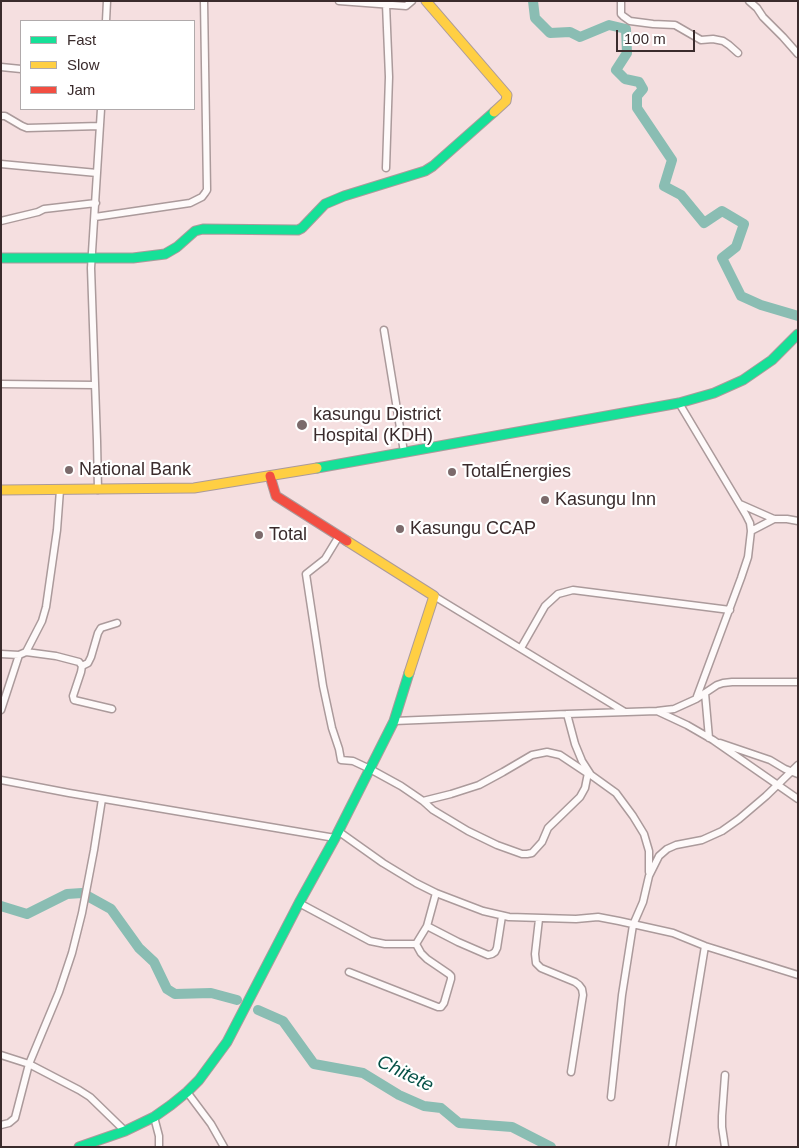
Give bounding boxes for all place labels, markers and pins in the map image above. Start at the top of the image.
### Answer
place label: kasungu District Hospital (KDH) [313,404,441,446]
marker: kasungu District Hospital (KDH) [295,418,309,432]
place label: National Bank [79,459,191,481]
place label: TotalÉnergies [462,461,571,483]
marker: National Bank [63,464,75,476]
marker: TotalÉnergies [446,466,458,478]
place label: Kasungu Inn [555,489,656,511]
marker: Kasungu Inn [539,494,551,506]
place label: Kasungu CCAP [410,518,536,540]
marker: Kasungu CCAP [394,523,406,535]
place label: Total [269,524,307,546]
marker: Total [253,529,265,541]

